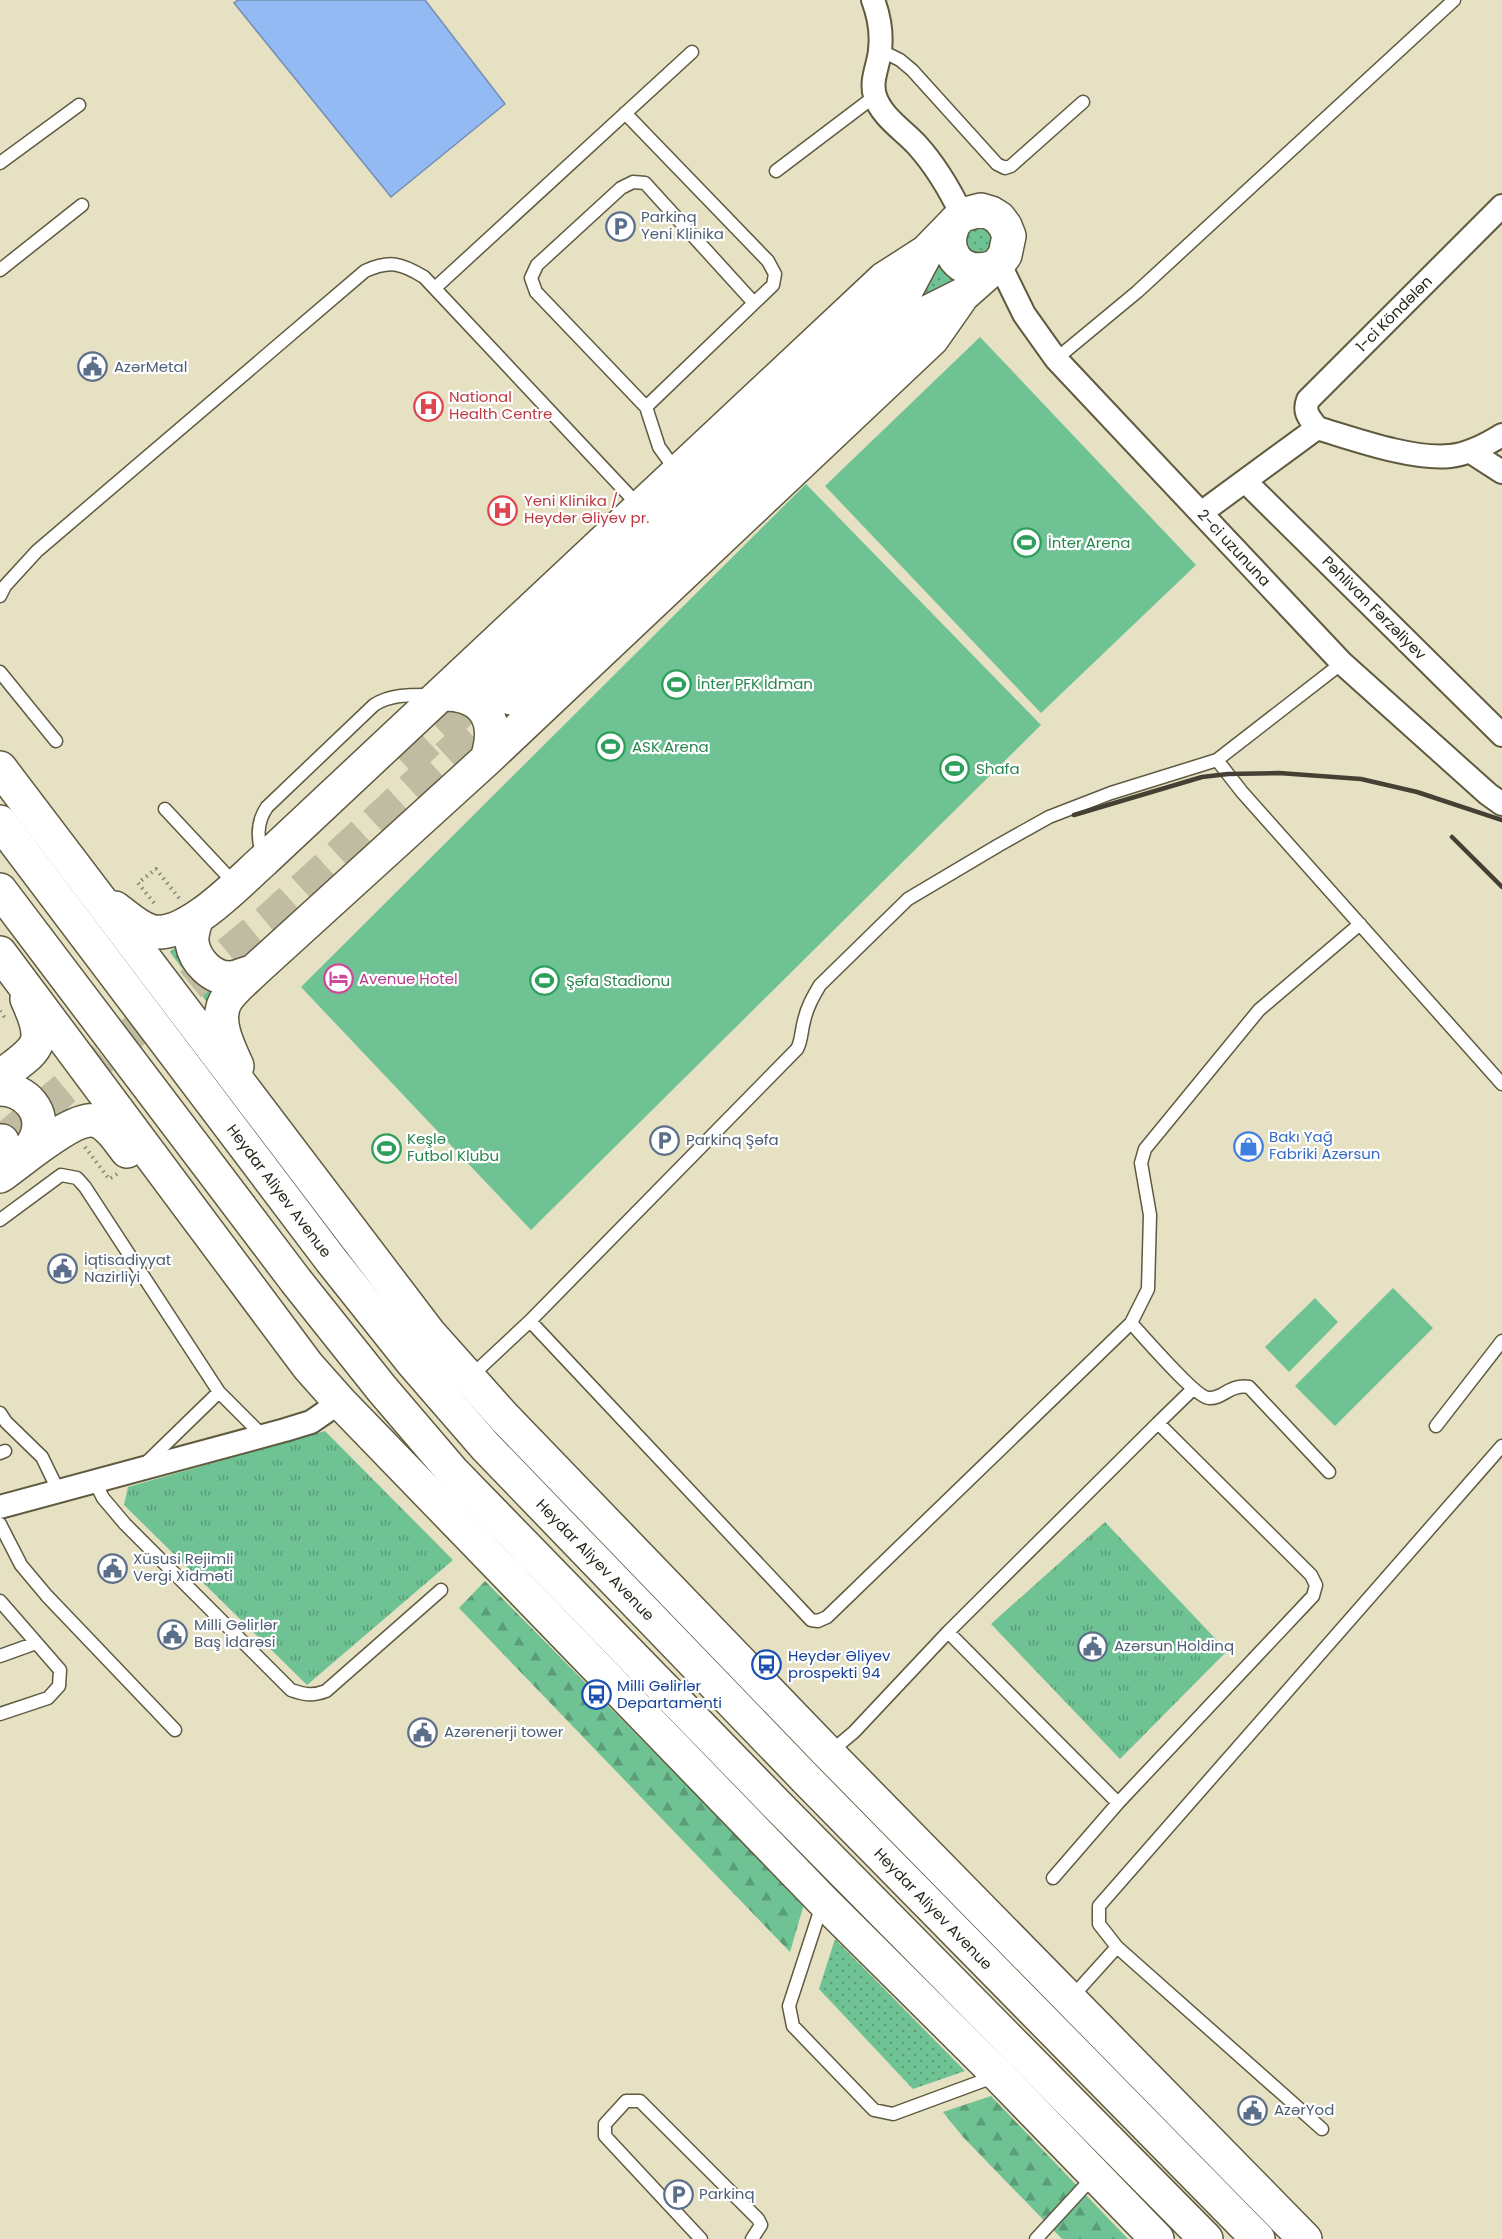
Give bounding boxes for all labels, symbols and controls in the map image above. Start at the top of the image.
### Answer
place label: Parkinq Yeni Klinika [641,206,724,244]
parking icon: Parkinq Yeni Klinika [604,210,636,242]
street label: 1-ci Köndələn [1351,271,1436,356]
public building icon: AzərMetal [77,351,109,383]
place label: AzərMetal [114,356,187,377]
place label: National Health Centre [449,386,552,424]
hospital icon: National Health Centre [412,390,444,422]
place label: Yeni Klinika / Heydər Əliyev pr. [524,490,649,528]
hospital icon: Yeni Klinika / Heydər Əliyev pr. [487,494,519,526]
street label: 2-ci uzununa [1193,504,1276,591]
sports icon: İnter Arena [1011,527,1043,559]
place label: İnter Arena [1048,532,1130,553]
street label: Pəhlivan Fərzəliyev [1318,551,1431,665]
sports icon: İnter PFK İdman [660,668,692,700]
place label: İnter PFK İdman [697,673,813,694]
sports icon: ASK Arena [595,731,627,763]
place label: ASK Arena [632,736,709,757]
sports icon: Shafa [939,753,971,785]
place label: Shafa [976,758,1020,779]
hotel icon: Avenue Hotel [322,963,354,995]
sports icon: Şəfa Stadionu [529,965,561,997]
place label: Avenue Hotel [359,968,458,989]
place label: Şəfa Stadionu [566,970,670,991]
street label: Heydar Aliyev Avenue [222,1120,337,1262]
parking icon: Parkinq Şəfa [649,1124,681,1156]
place label: Bakı Yağ Fabriki Azərsun [1269,1126,1380,1164]
place label: Keşlə Futbol Klubu [407,1128,499,1166]
place label: Parkinq Şəfa [686,1129,779,1150]
shop icon: Bakı Yağ Fabriki Azərsun [1232,1130,1264,1162]
sports icon: Keşlə Futbol Klubu [370,1132,402,1164]
place label: İqtisadiyyat Nazirliyi [84,1249,171,1287]
public building icon: İqtisadiyyat Nazirliyi [47,1253,79,1285]
street label: Heydar Aliyev Avenue [532,1494,659,1625]
place label: Xüsusi Rejimli Vergi Xidməti [133,1548,234,1586]
public building icon: Xüsusi Rejimli Vergi Xidməti [96,1552,128,1584]
place label: Milli Gəlirlər Baş İdarəsi [194,1614,279,1652]
public building icon: Milli Gəlirlər Baş İdarəsi [157,1618,189,1650]
public building icon: Azərsun Holdinq [1077,1630,1109,1662]
place label: Azərsun Holdinq [1114,1635,1234,1656]
place label: Heydər Əliyev prospekti 94 [788,1645,891,1683]
bus stop icon: Heydər Əliyev prospekti 94 [751,1649,783,1681]
place label: Milli Gəlirlər Departamenti [617,1675,722,1713]
bus stop icon: Milli Gəlirlər Departamenti [580,1679,612,1711]
public building icon: Azərenerji tower [407,1716,439,1748]
place label: Azərenerji tower [444,1721,564,1742]
street label: Heydar Aliyev Avenue [870,1843,997,1974]
public building icon: AzərYod [1237,2094,1269,2126]
place label: AzərYod [1274,2099,1334,2120]
parking icon: Parkinq [662,2178,694,2210]
place label: Parkinq [699,2183,755,2204]

